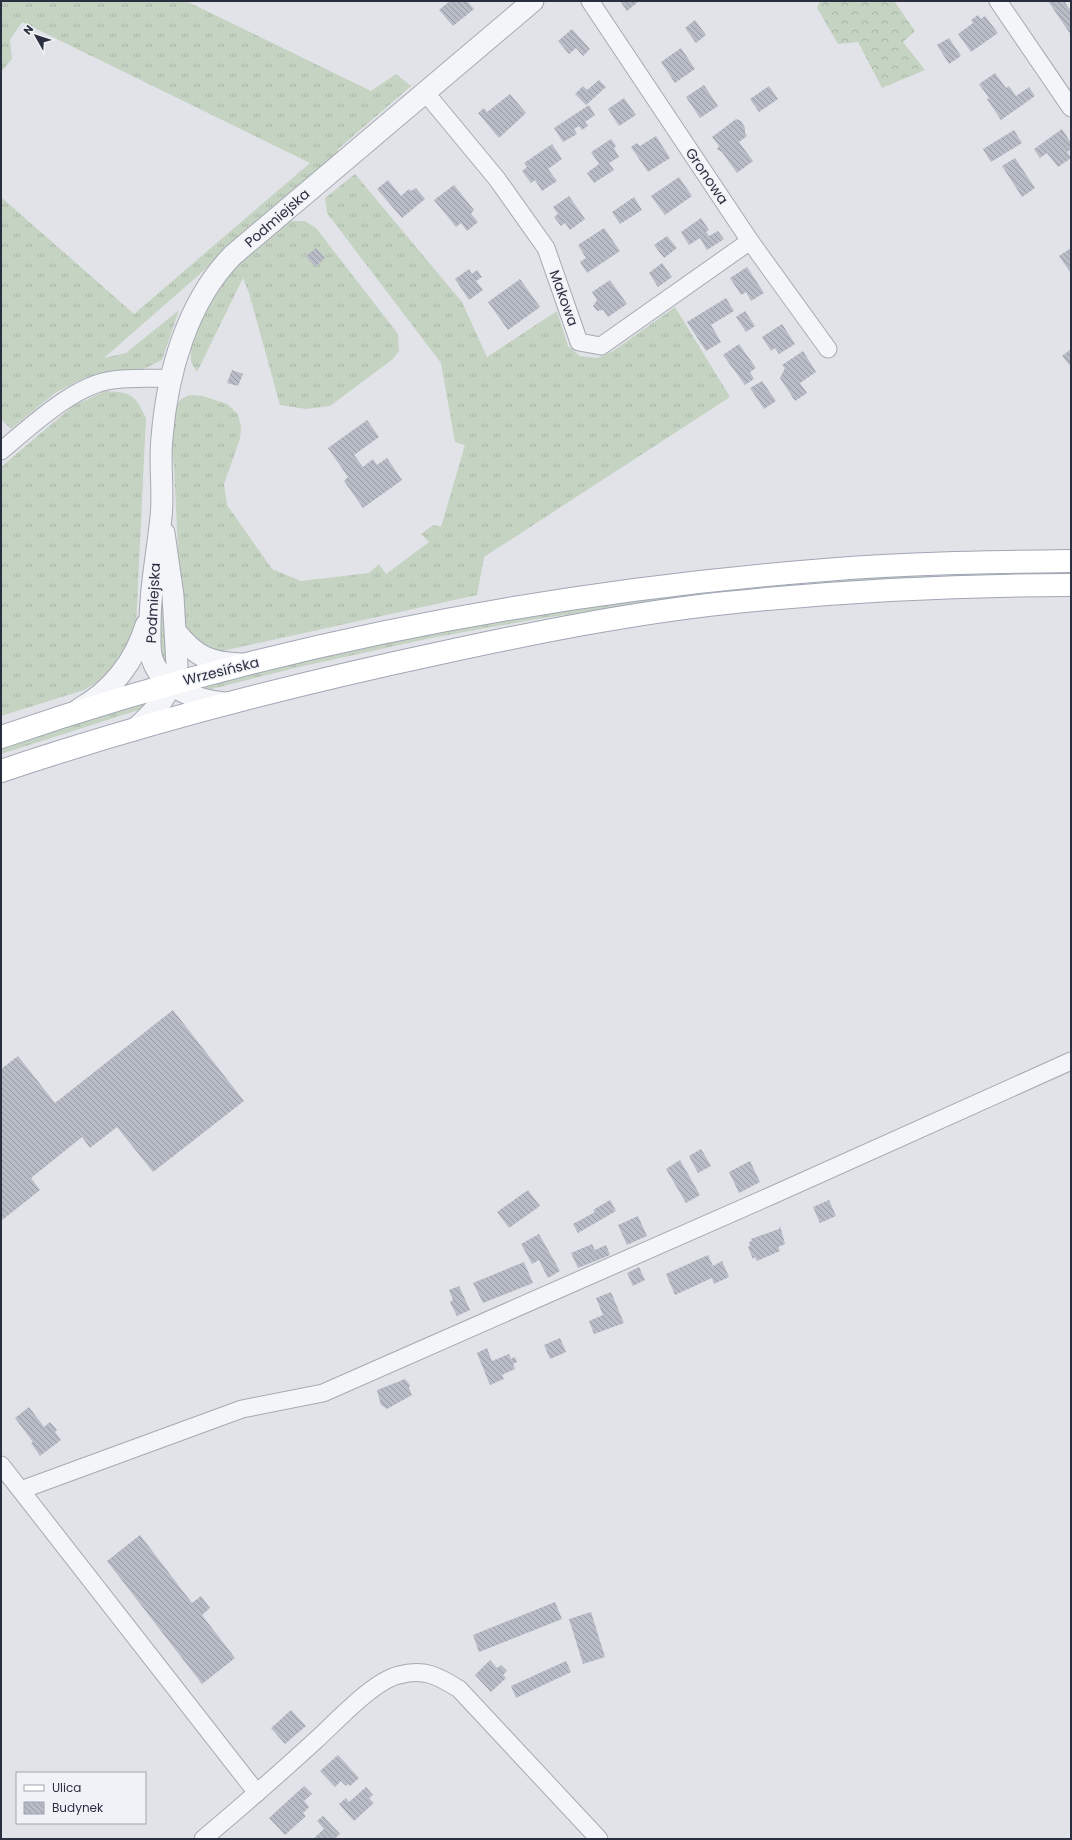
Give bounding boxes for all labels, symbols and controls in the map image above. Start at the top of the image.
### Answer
north arrow [16,16,56,56]
text: N [19,21,37,38]
street label: Gronowa [681,144,733,208]
street label: Podmiejska [240,184,314,252]
street label: Makowa [545,267,583,329]
street label: Podmiejska [141,562,165,644]
street label: Wrzesińska [181,652,261,690]
legend [16,1772,146,1824]
text: Ulica [52,1779,81,1796]
text: Budynek [52,1799,104,1816]

